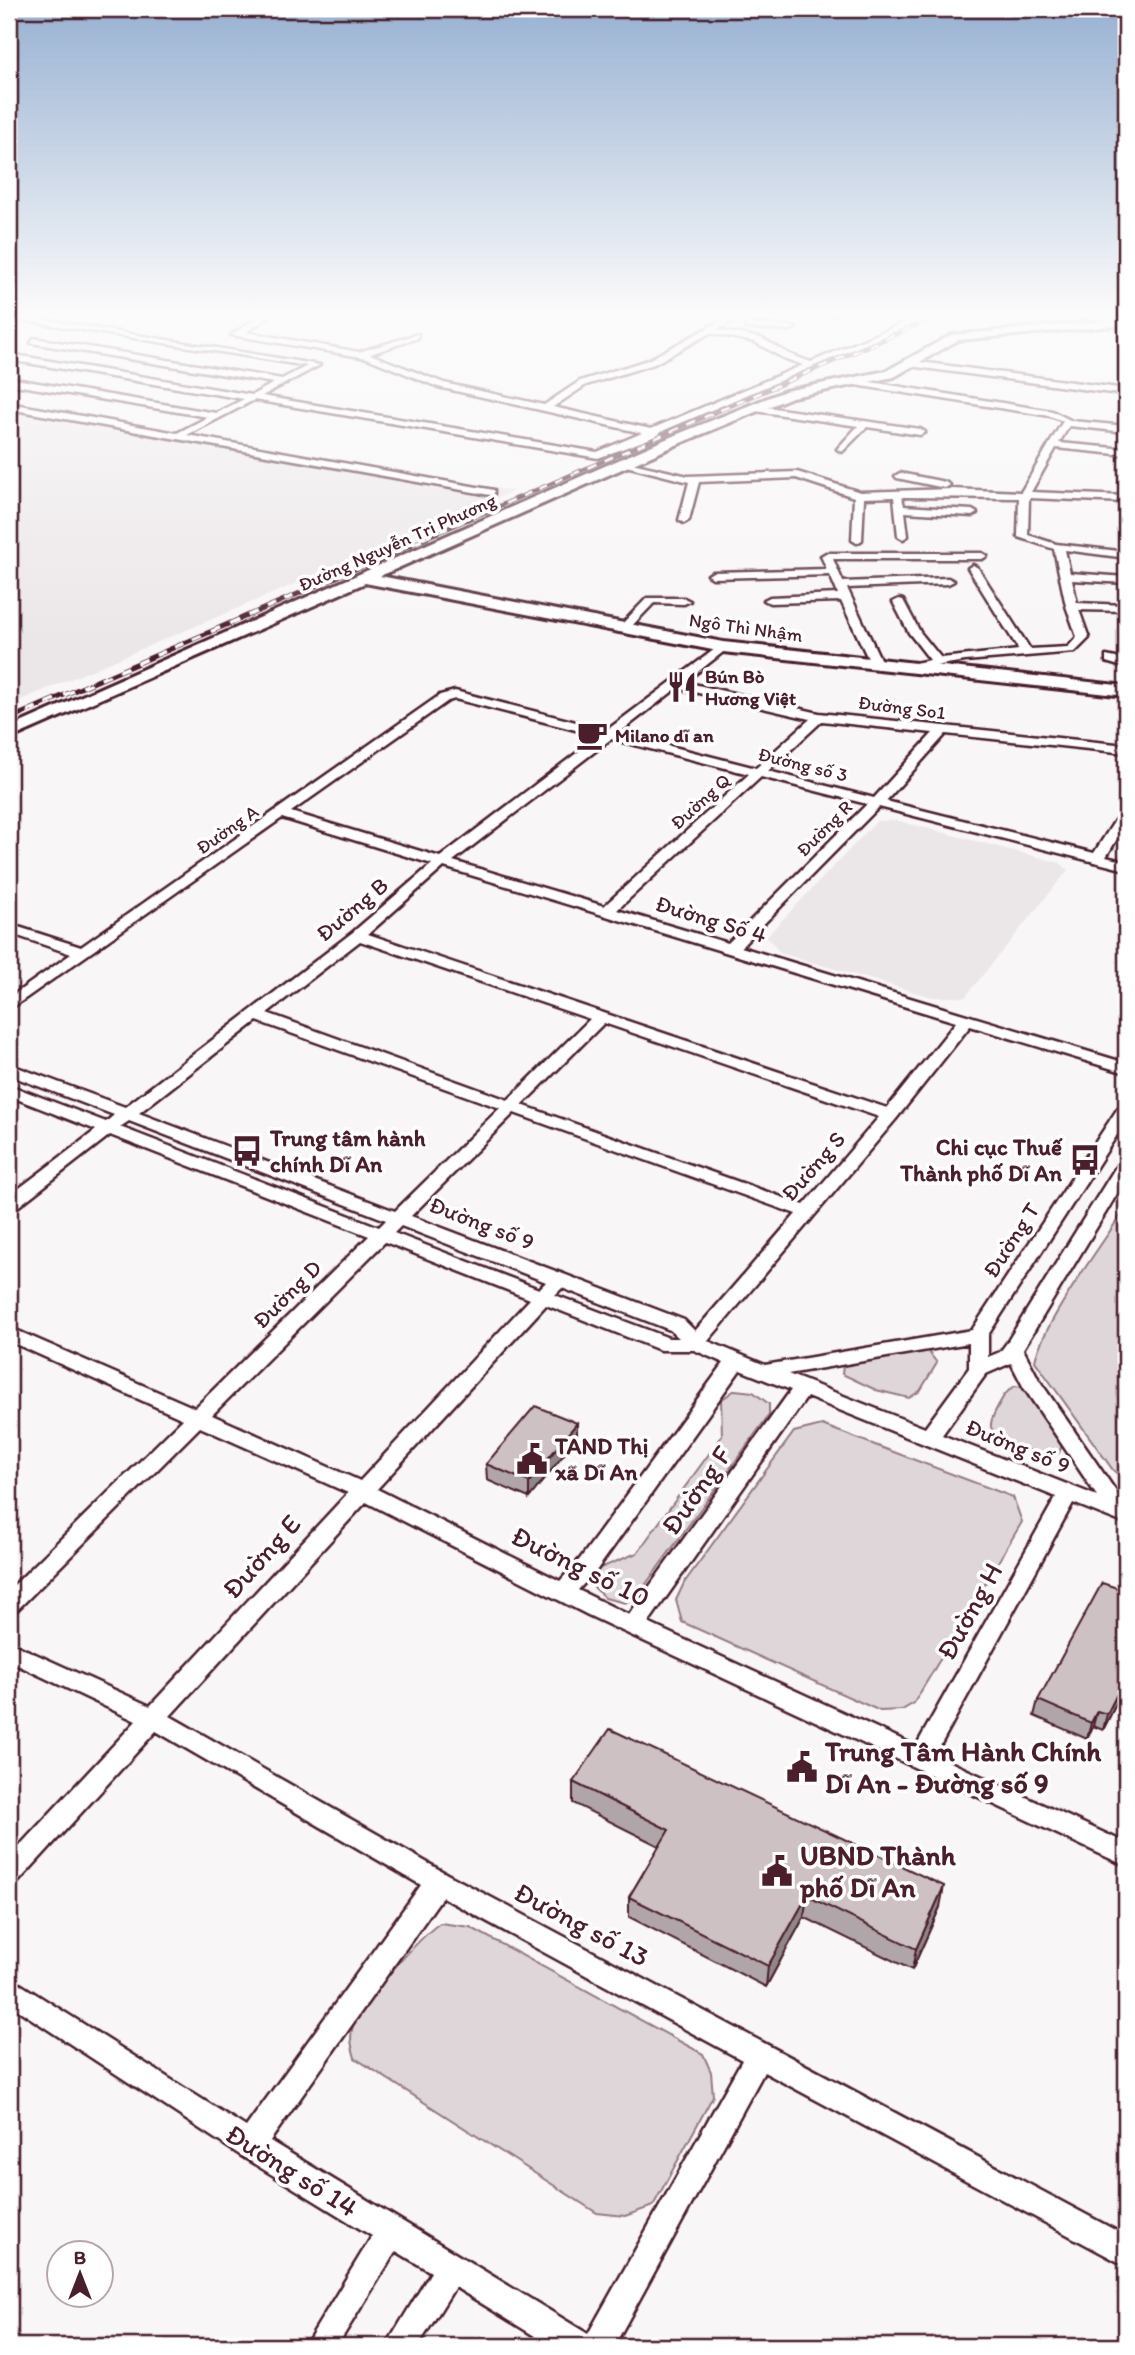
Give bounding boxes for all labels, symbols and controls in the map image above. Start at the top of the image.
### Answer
street label: Đường Nguyễn Tri Phương [295,488,500,596]
street label: Ngô Thì Nhậm [687,608,804,647]
place label: Bún Bò Hương Việt [705,665,796,710]
restaurant icon: Bún Bò Hương Việt [665,670,699,704]
street label: Đường So1 [857,691,947,724]
cafe icon: Milano dĩ an [575,718,609,752]
place label: Milano dĩ an [615,724,714,747]
street label: Đường số 3 [756,742,850,787]
street label: Đường Q [666,768,735,834]
street label: Đường R [791,795,857,861]
street label: Đường A [192,800,263,859]
street label: Đường B [310,871,394,947]
street label: Đường Số 4 [652,889,770,949]
place label: Trung tâm hành chính Dĩ An [269,1124,426,1178]
street label: Đường S [775,1125,851,1207]
place label: Chi cục Thuế Thành phố Dĩ An [899,1133,1063,1187]
bus stop icon: Trung tâm hành chính Dĩ An [230,1134,264,1168]
bus stop icon: Chi cục Thuế Thành phố Dĩ An [1068,1143,1102,1177]
street label: Đường số 9 [426,1190,538,1256]
street label: Đường T [976,1197,1046,1283]
street label: Đường D [247,1254,327,1334]
street label: Đường số 9 [962,1412,1074,1480]
place label: TAND Thị xã Dĩ An [554,1432,648,1486]
street label: Đường F [653,1439,739,1541]
public building icon: TAND Thị xã Dĩ An [515,1442,549,1476]
street label: Đường E [214,1507,308,1605]
street label: Đường số 10 [506,1518,656,1614]
street label: Đường H [929,1557,1009,1665]
place label: Trung Tâm Hành Chính Dĩ An - Đường số 9 [824,1734,1102,1800]
public building icon: Trung Tâm Hành Chính Dĩ An - Đường số 9 [785,1750,819,1784]
place label: UBND Thành phố Dĩ An [799,1838,957,1904]
public building icon: UBND Thành phố Dĩ An [760,1854,794,1888]
street label: Đường số 13 [509,1874,655,1974]
street label: Đường số 14 [220,2116,364,2224]
north arrow [46,2240,116,2310]
text: B [74,2246,86,2269]

